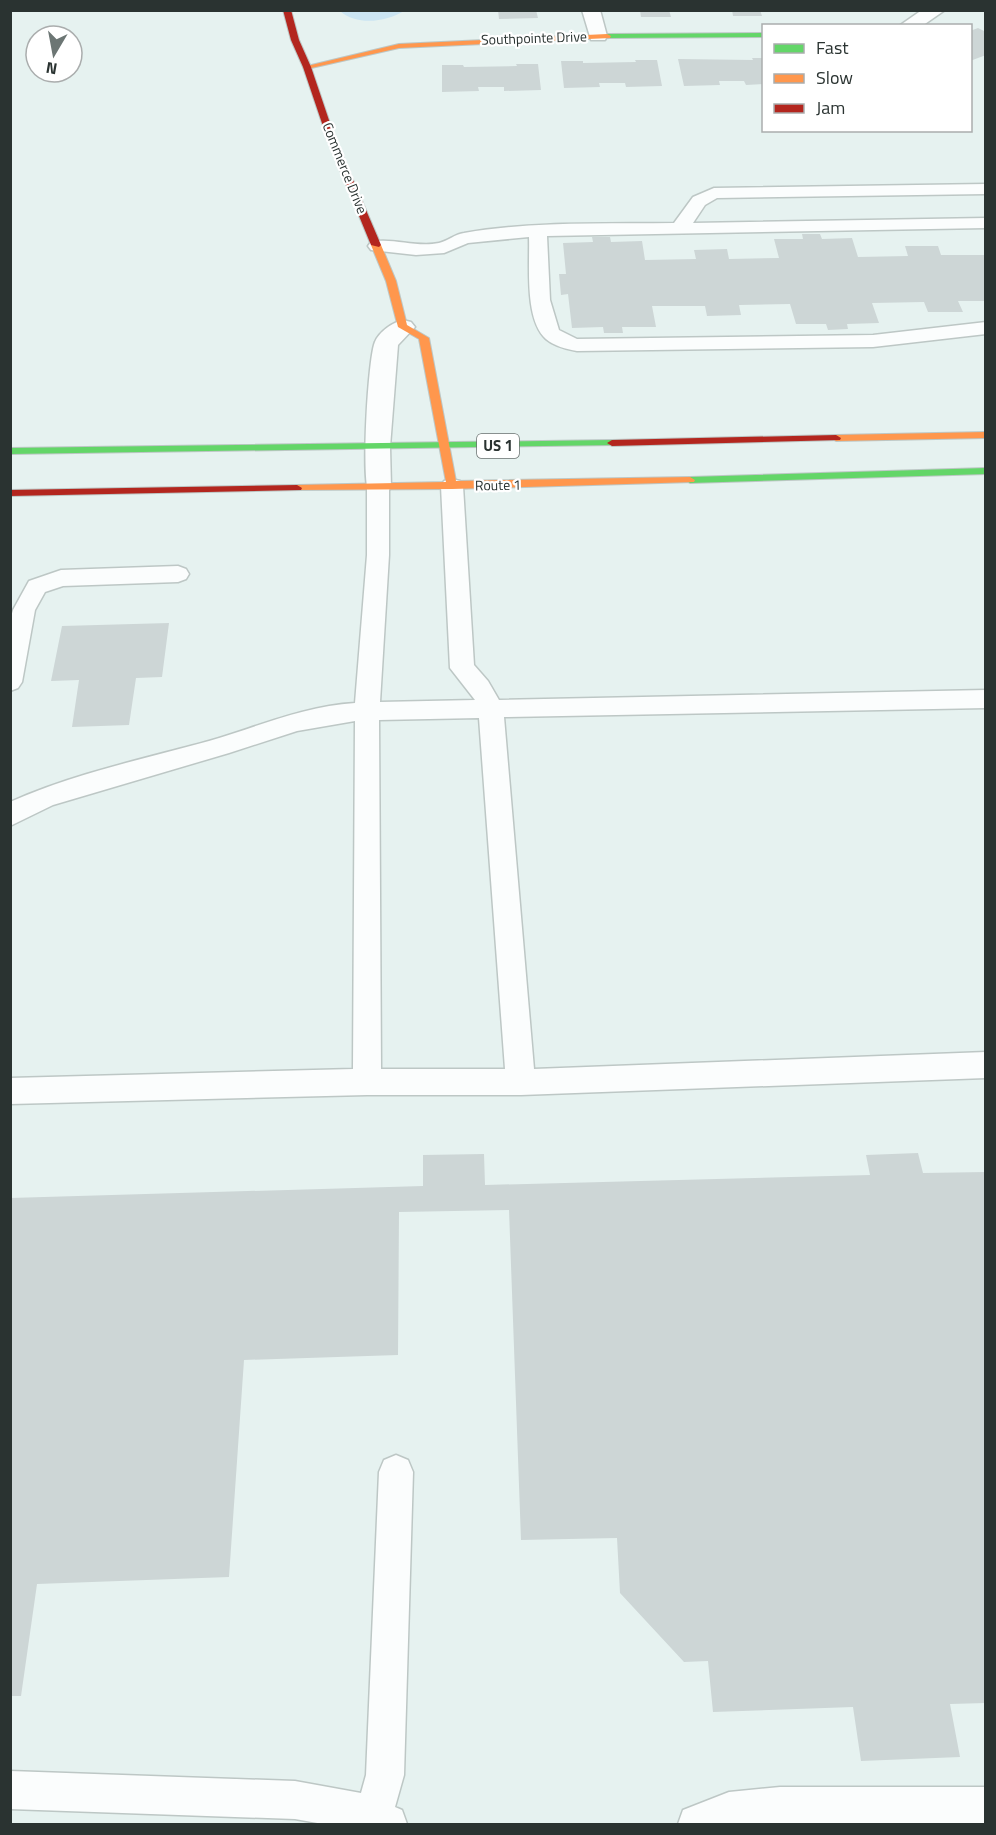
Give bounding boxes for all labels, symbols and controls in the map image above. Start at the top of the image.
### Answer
north arrow [24,24,84,84]
legend [762,24,972,132]
street label: Southpointe Drive [481,25,587,50]
text: Fast [816,34,849,61]
text: N [44,56,59,82]
text: Slow [816,64,853,91]
text: Jam [816,94,845,121]
street label: Commerce Drive [318,119,373,217]
road number: US 1 [477,434,519,458]
street label: Route 1 [475,474,521,495]

